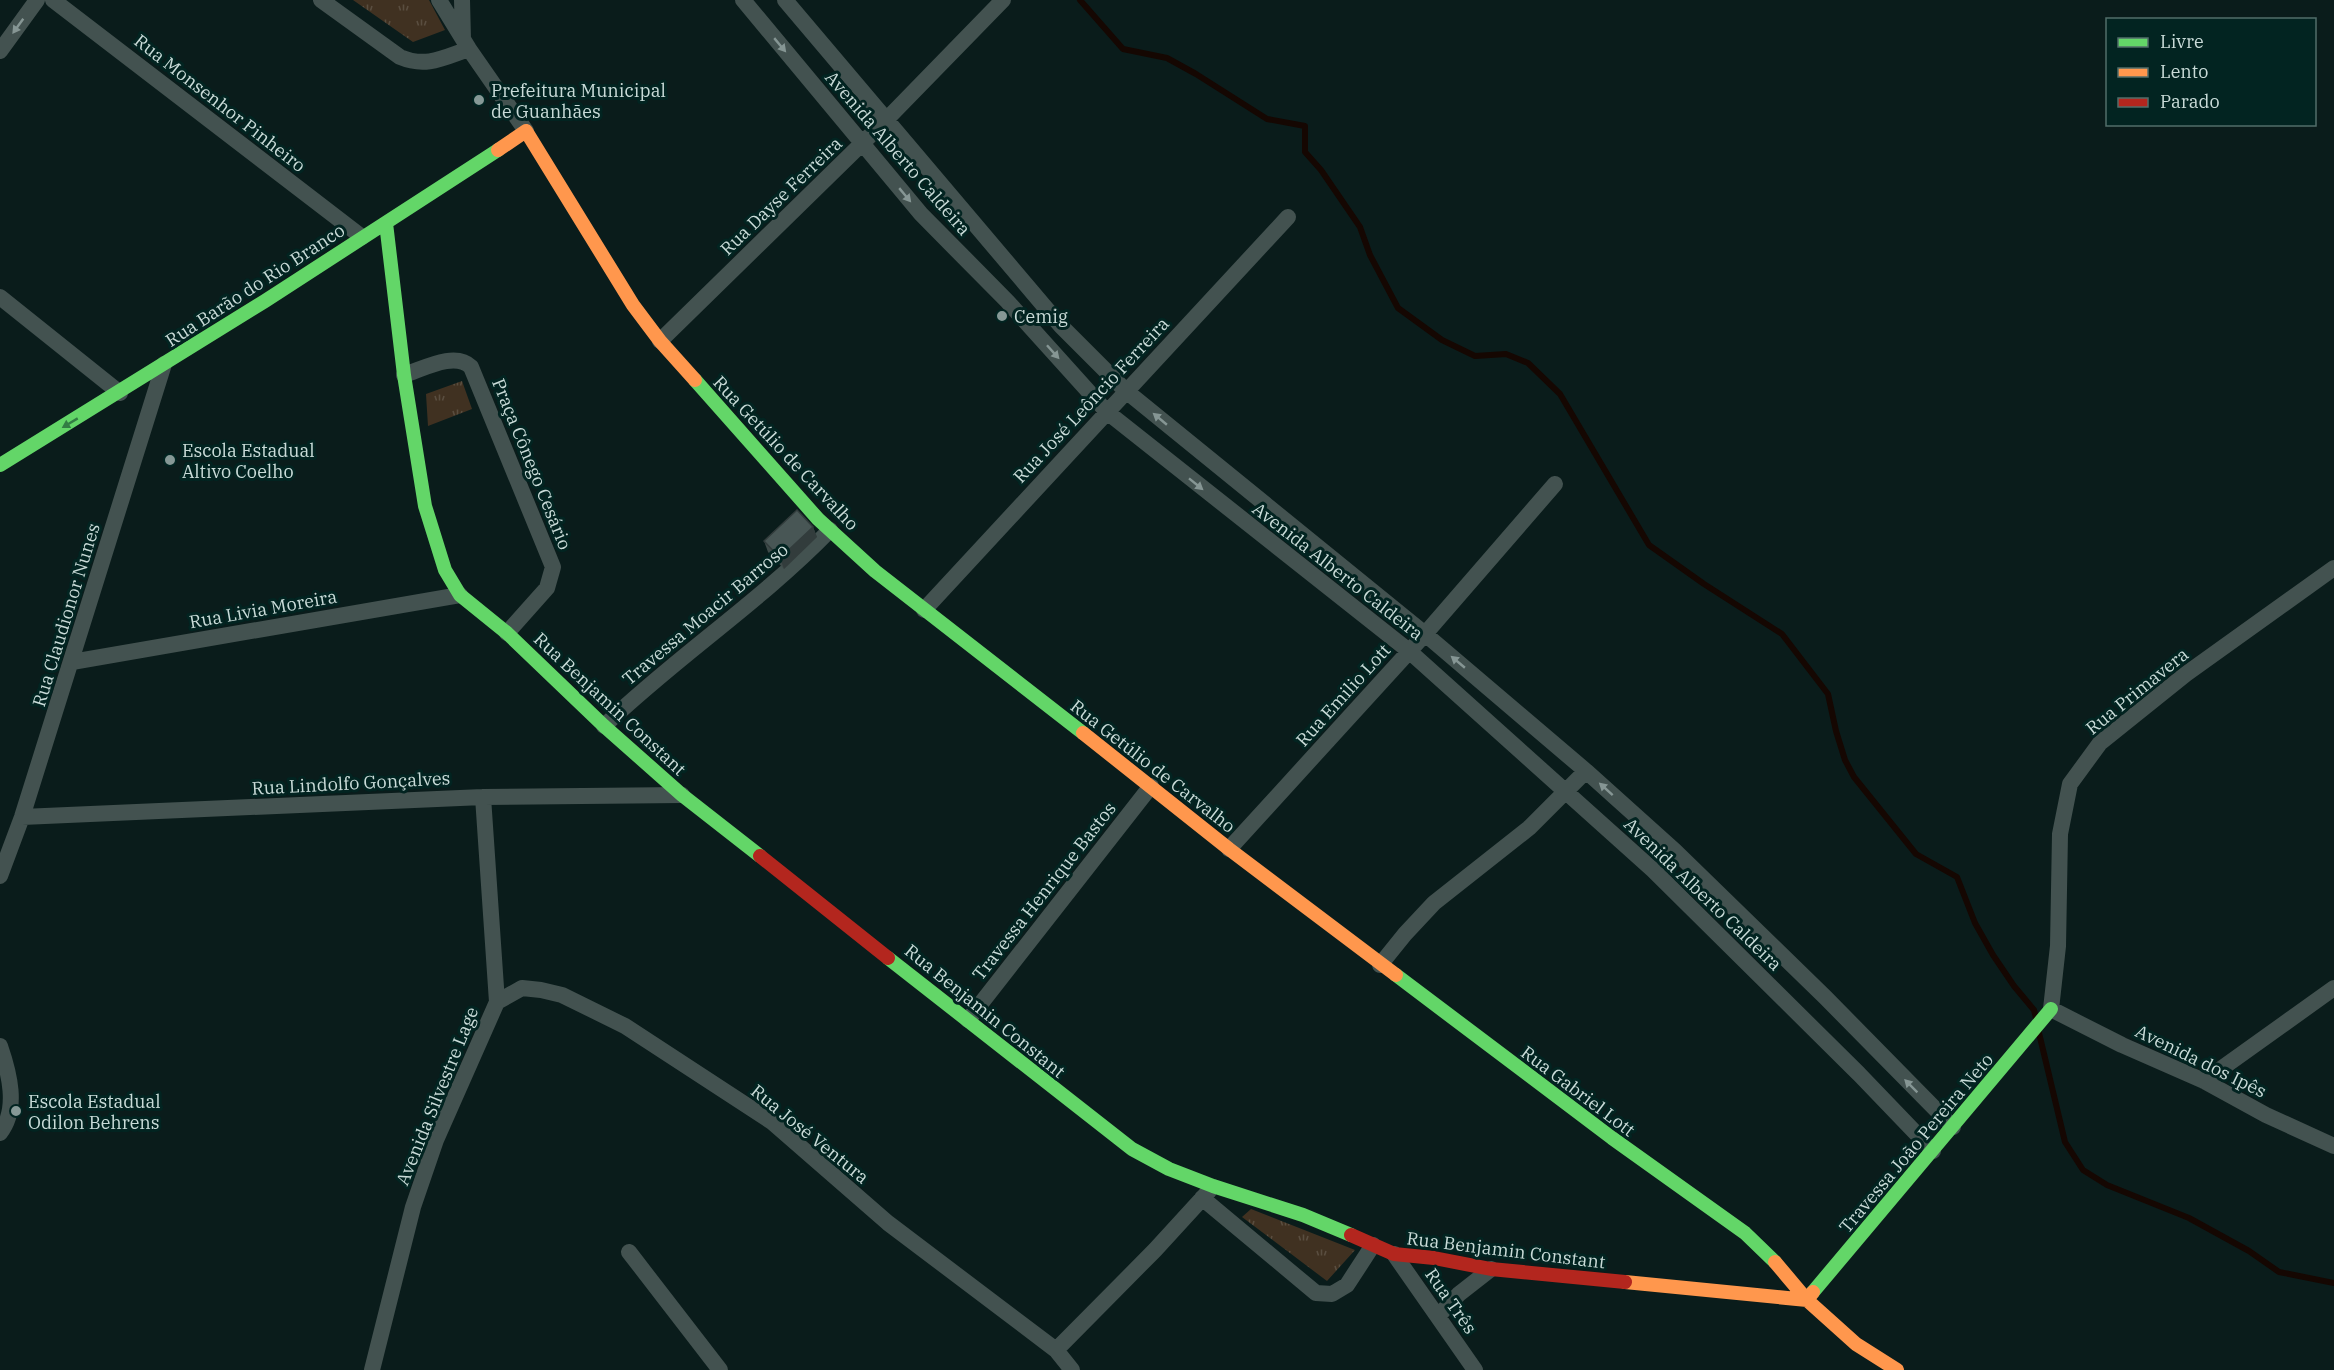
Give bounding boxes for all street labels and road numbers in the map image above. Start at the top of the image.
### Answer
street label: Rua Monsenhor Pinheiro [130,29,310,177]
street label: Avenida Alberto Caldeira [820,66,976,240]
street label: Rua Dayse Ferreira [715,132,847,260]
street label: Rua Barão do Rio Branco [161,218,349,352]
street label: Rua José Leôncio Ferreira [1008,312,1174,488]
street label: Rua Getúlio de Carvalho [708,371,864,535]
street label: Praça Cônego Cesário [487,375,577,553]
street label: Avenida Alberto Caldeira [1248,497,1428,645]
street label: Rua Claudionor Nunes [27,520,105,710]
street label: Travessa Moacir Barroso [617,538,793,690]
street label: Rua Livia Moreira [187,585,339,633]
street label: Rua Benjamin Constant [529,627,691,781]
street label: Rua Emilio Lott [1291,639,1395,751]
street label: Rua Primavera [2081,642,2193,739]
street label: Rua Getúlio de Carvalho [1066,694,1240,838]
street label: Rua Lindolfo Gonçalves [251,766,451,800]
street label: Travessa Henrique Bastos [967,797,1121,985]
street label: Avenida Alberto Caldeira [1619,812,1787,976]
street label: Rua Benjamin Constant [900,939,1070,1083]
street label: Avenida Silvestre Lage [391,1003,483,1189]
street label: Avenida dos Ipês [2132,1019,2270,1103]
street label: Rua Gabriel Lott [1516,1041,1640,1141]
street label: Travessa João Pereira Neto [1834,1048,1998,1238]
street label: Rua José Ventura [746,1079,874,1189]
street label: Rua Benjamin Constant [1405,1226,1607,1274]
street label: Rua Três [1420,1264,1482,1338]

